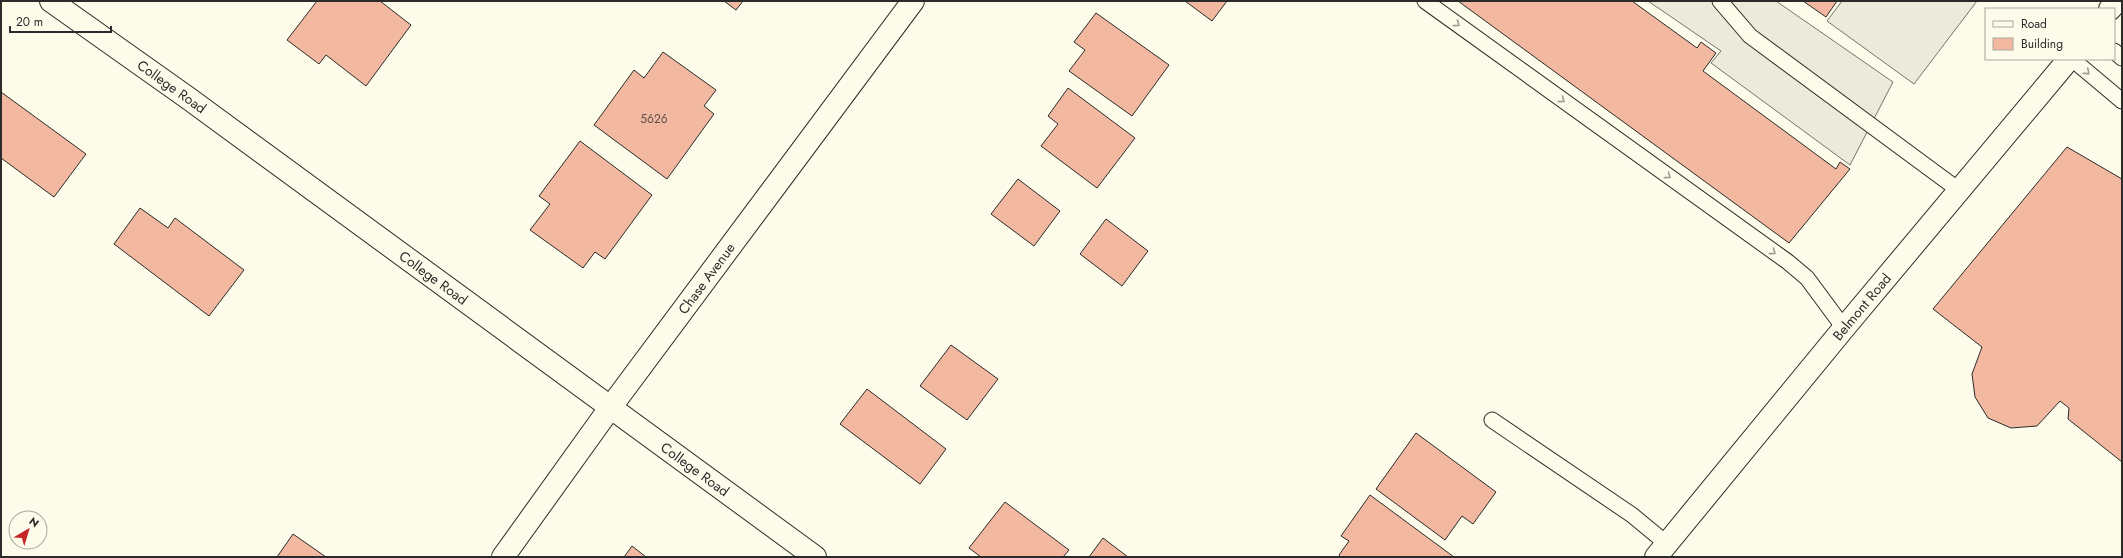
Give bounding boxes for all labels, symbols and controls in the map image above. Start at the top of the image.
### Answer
scale bar [10,8,111,34]
legend [1985,8,2115,60]
text: 20 m [16,13,43,31]
text: Road [2021,15,2047,33]
one-way arrow [1453,19,1460,27]
text: Building [2021,35,2063,53]
street label: College Road [133,55,210,118]
one-way arrow [2083,67,2090,74]
one-way arrow [1558,95,1565,102]
house number: 5626 [640,110,668,128]
one-way arrow [1664,171,1671,179]
street label: Chase Avenue [673,239,740,318]
street label: College Road [395,246,472,310]
one-way arrow [1769,247,1776,254]
street label: Belmont Road [1828,269,1896,345]
street label: College Road [656,437,733,501]
north arrow [8,510,48,550]
text: N [26,513,43,531]

